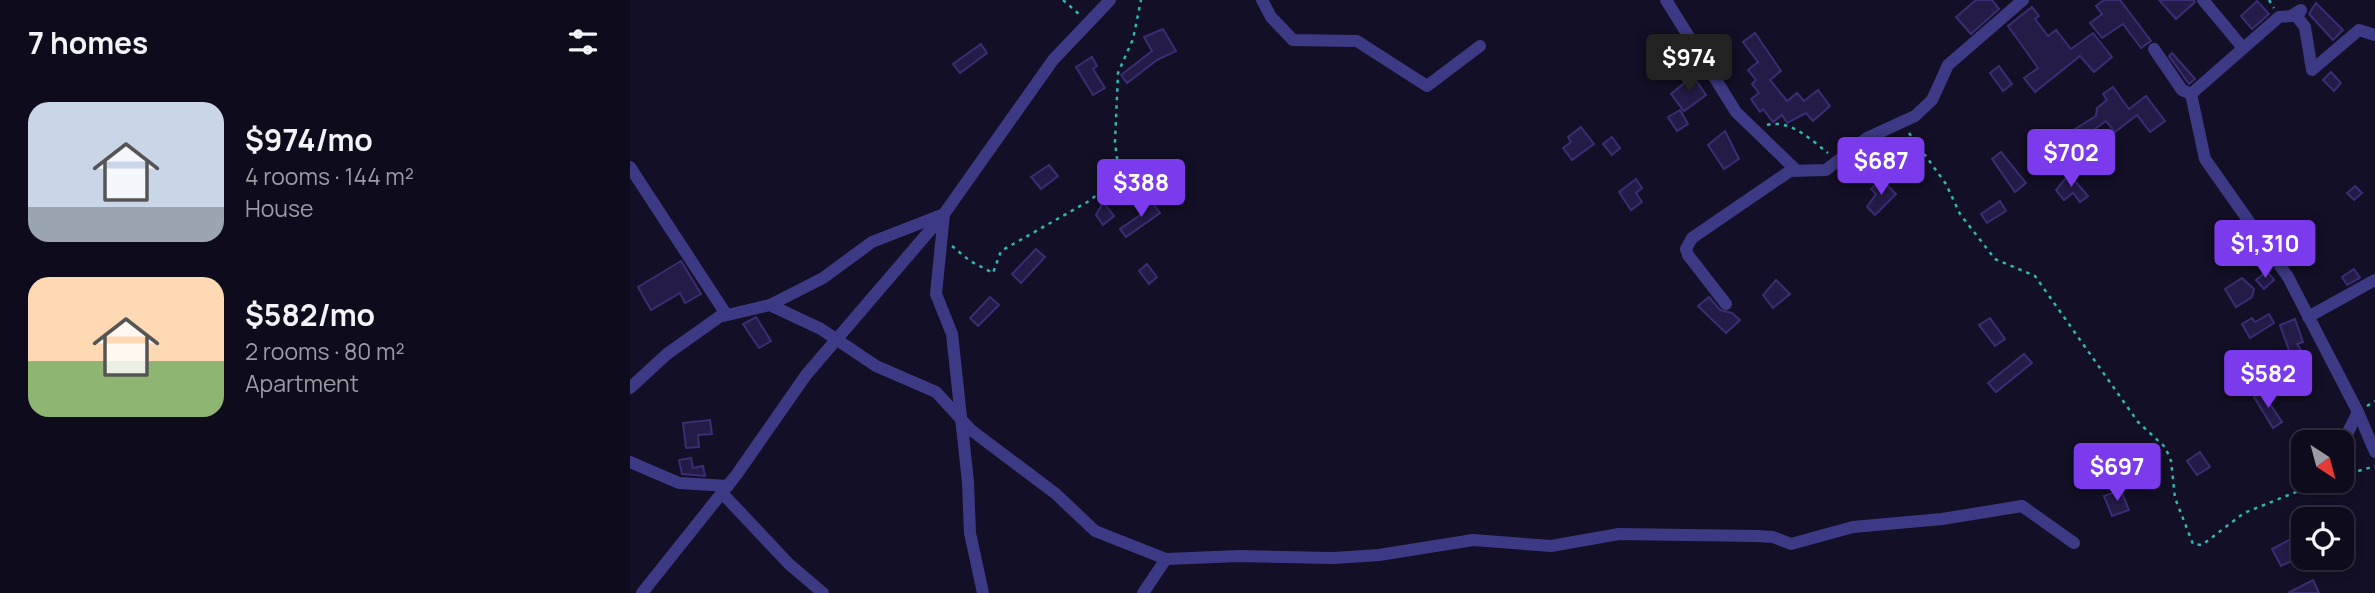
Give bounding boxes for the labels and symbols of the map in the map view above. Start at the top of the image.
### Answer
pin: $974 [1648,34,1730,94]
pin: $702 [2030,130,2112,189]
pin: $687 [1840,138,1922,197]
pin: $388 [1100,160,1182,219]
pin: $1,310 [2208,220,2322,280]
pin: $582 [2227,350,2309,410]
north arrow [2291,430,2354,494]
pin: $697 [2076,444,2158,503]

